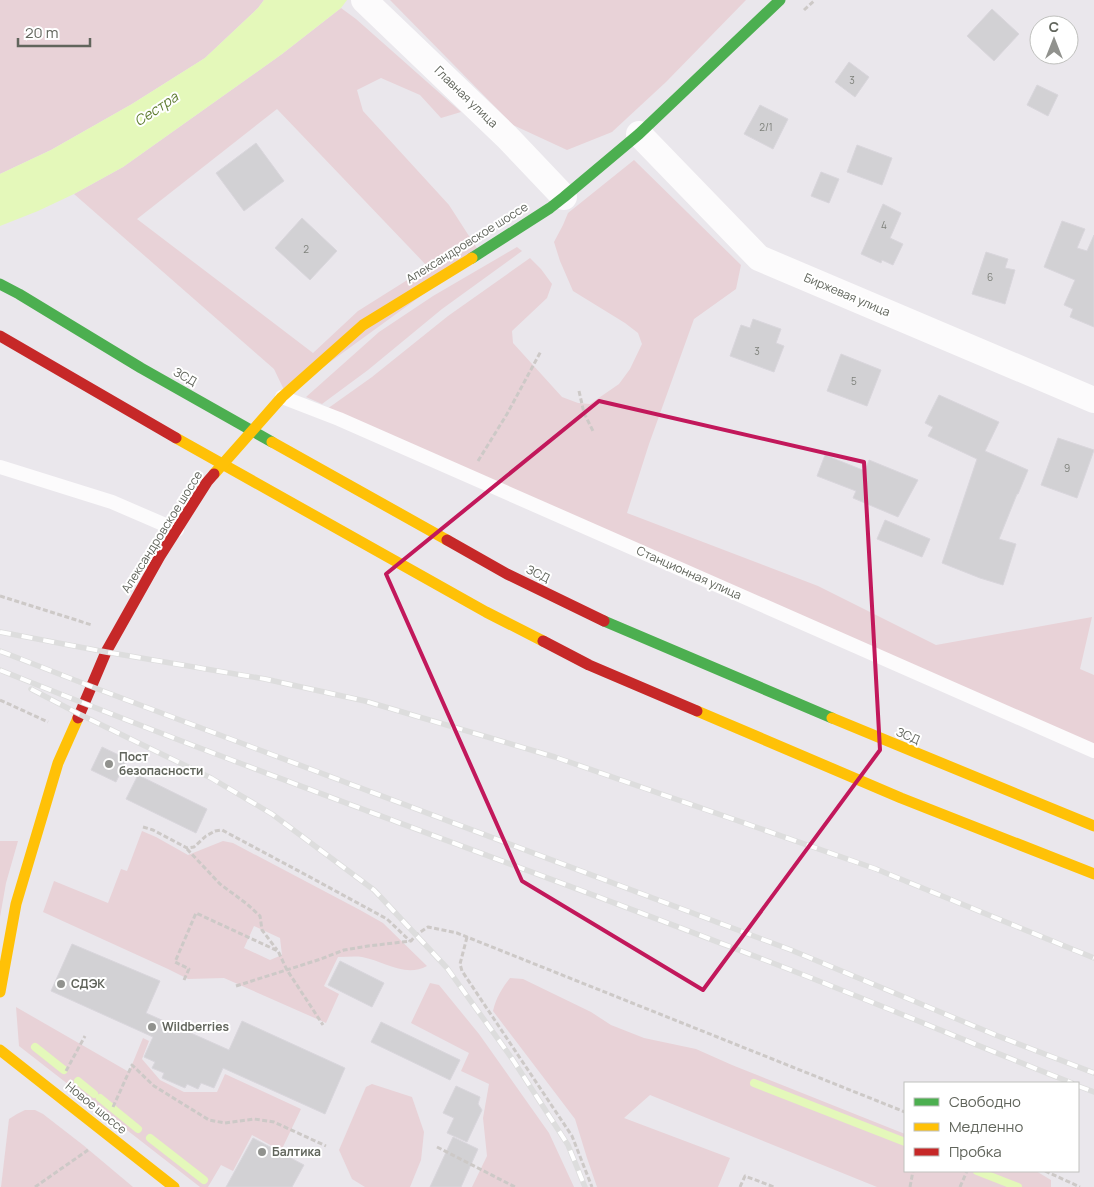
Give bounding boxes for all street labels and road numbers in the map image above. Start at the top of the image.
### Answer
street label: Главная улица [431,62,502,131]
street label: Александровское шоссе [403,198,531,287]
street label: Биржевая улица [801,269,893,320]
street label: ЗСД [170,363,200,390]
street label: Александровское шоссе [117,468,206,596]
street label: Станционная улица [634,542,744,603]
street label: ЗСД [524,561,553,587]
street label: ЗСД [894,723,923,748]
street label: Новое шоссе [62,1078,131,1138]

